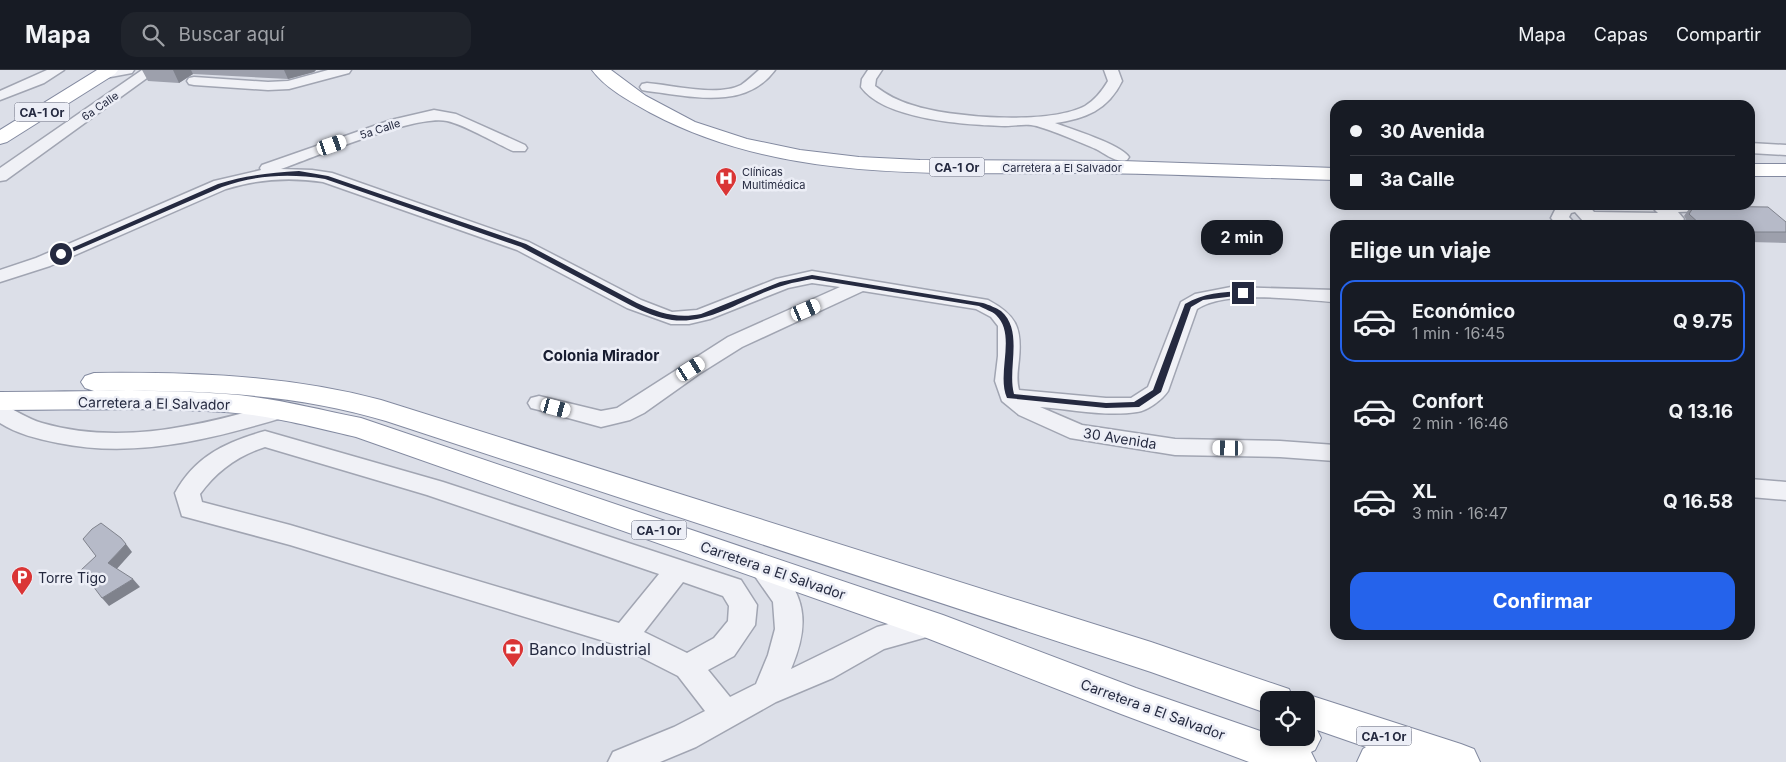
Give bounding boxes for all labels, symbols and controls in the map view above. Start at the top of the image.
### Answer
search box [121,12,471,57]
text: Mapa [25,20,91,49]
icon: search [139,21,167,49]
text: Buscar aquí [179,23,285,46]
text: Mapa [1518,24,1566,45]
text: Capas [1594,24,1648,45]
text: Compartir [1676,24,1761,45]
street label: 6a Calle [79,88,121,124]
road number: CA-1 Or [15,102,70,122]
street label: 5a Calle [358,116,402,142]
text: 30 Avenida [1380,120,1485,143]
car [315,133,348,157]
road number: CA-1 Or [930,158,984,176]
street label: Carretera a El Salvador [1002,161,1122,175]
place label: Clínicas Multimédica [742,165,806,192]
hospital icon: Clínicas Multimédica [714,166,738,197]
text: 3a Calle [1380,168,1455,191]
callout: 2 min [1202,220,1284,256]
text: 2 min [1221,227,1263,247]
text: Elige un viaje [1350,237,1491,263]
route start [50,243,72,265]
route end [1232,282,1254,304]
car [789,297,822,323]
icon: car [1352,299,1397,344]
text: Económico [1412,300,1515,323]
text: Q 9.75 [1673,310,1733,333]
text: 1 min · 16:45 [1412,323,1505,343]
district label: Colonia Mirador [543,346,659,365]
car [674,355,707,383]
icon: car [1352,389,1397,434]
text: Confort [1412,390,1483,413]
street label: Carretera a El Salvador [78,393,230,413]
car [539,397,572,419]
text: Q 13.16 [1669,400,1733,423]
text: 2 min · 16:46 [1412,413,1509,433]
street label: 30 Avenida [1082,424,1158,452]
car [1212,440,1243,456]
icon: car [1352,479,1397,524]
text: XL [1412,480,1437,503]
text: Q 16.58 [1663,490,1733,513]
text: 3 min · 16:47 [1412,503,1508,523]
road number: CA-1 Or [632,520,686,540]
street label: Carretera a El Salvador [698,537,848,603]
parking icon: Torre Tigo [10,565,34,596]
place label: Torre Tigo [38,569,106,586]
button: Confirmar [1350,572,1735,630]
bank icon: Banco Industrial [501,637,525,668]
place label: Banco Industrial [529,639,651,659]
street label: Carretera a El Salvador [1079,675,1227,743]
map controls [1260,691,1315,746]
button: locate [1260,691,1315,746]
road number: CA-1 Or [1356,726,1412,746]

